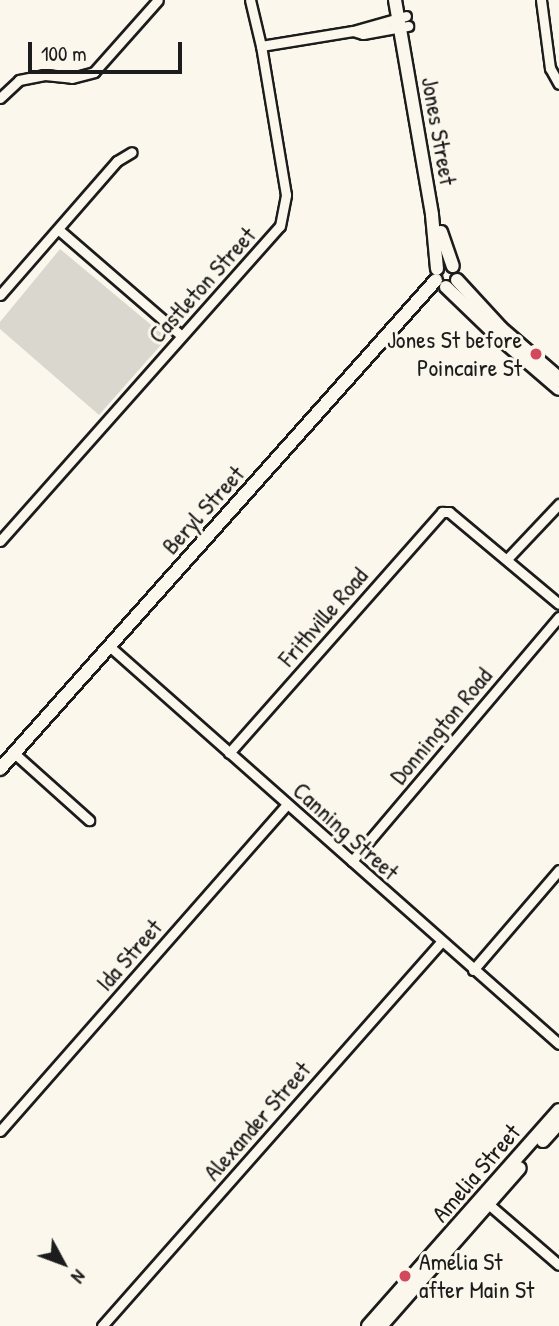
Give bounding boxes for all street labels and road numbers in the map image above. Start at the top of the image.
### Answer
street label: Jones Street [415,75,463,187]
street label: Castleton Street [142,221,262,349]
street label: Beryl Street [156,460,250,560]
street label: Frithville Road [272,562,374,672]
street label: Donnington Road [384,662,498,790]
street label: Canning Street [287,776,405,886]
street label: Ida Street [90,913,168,997]
street label: Alexander Street [198,1056,316,1186]
street label: Amelia Street [426,1118,526,1228]

